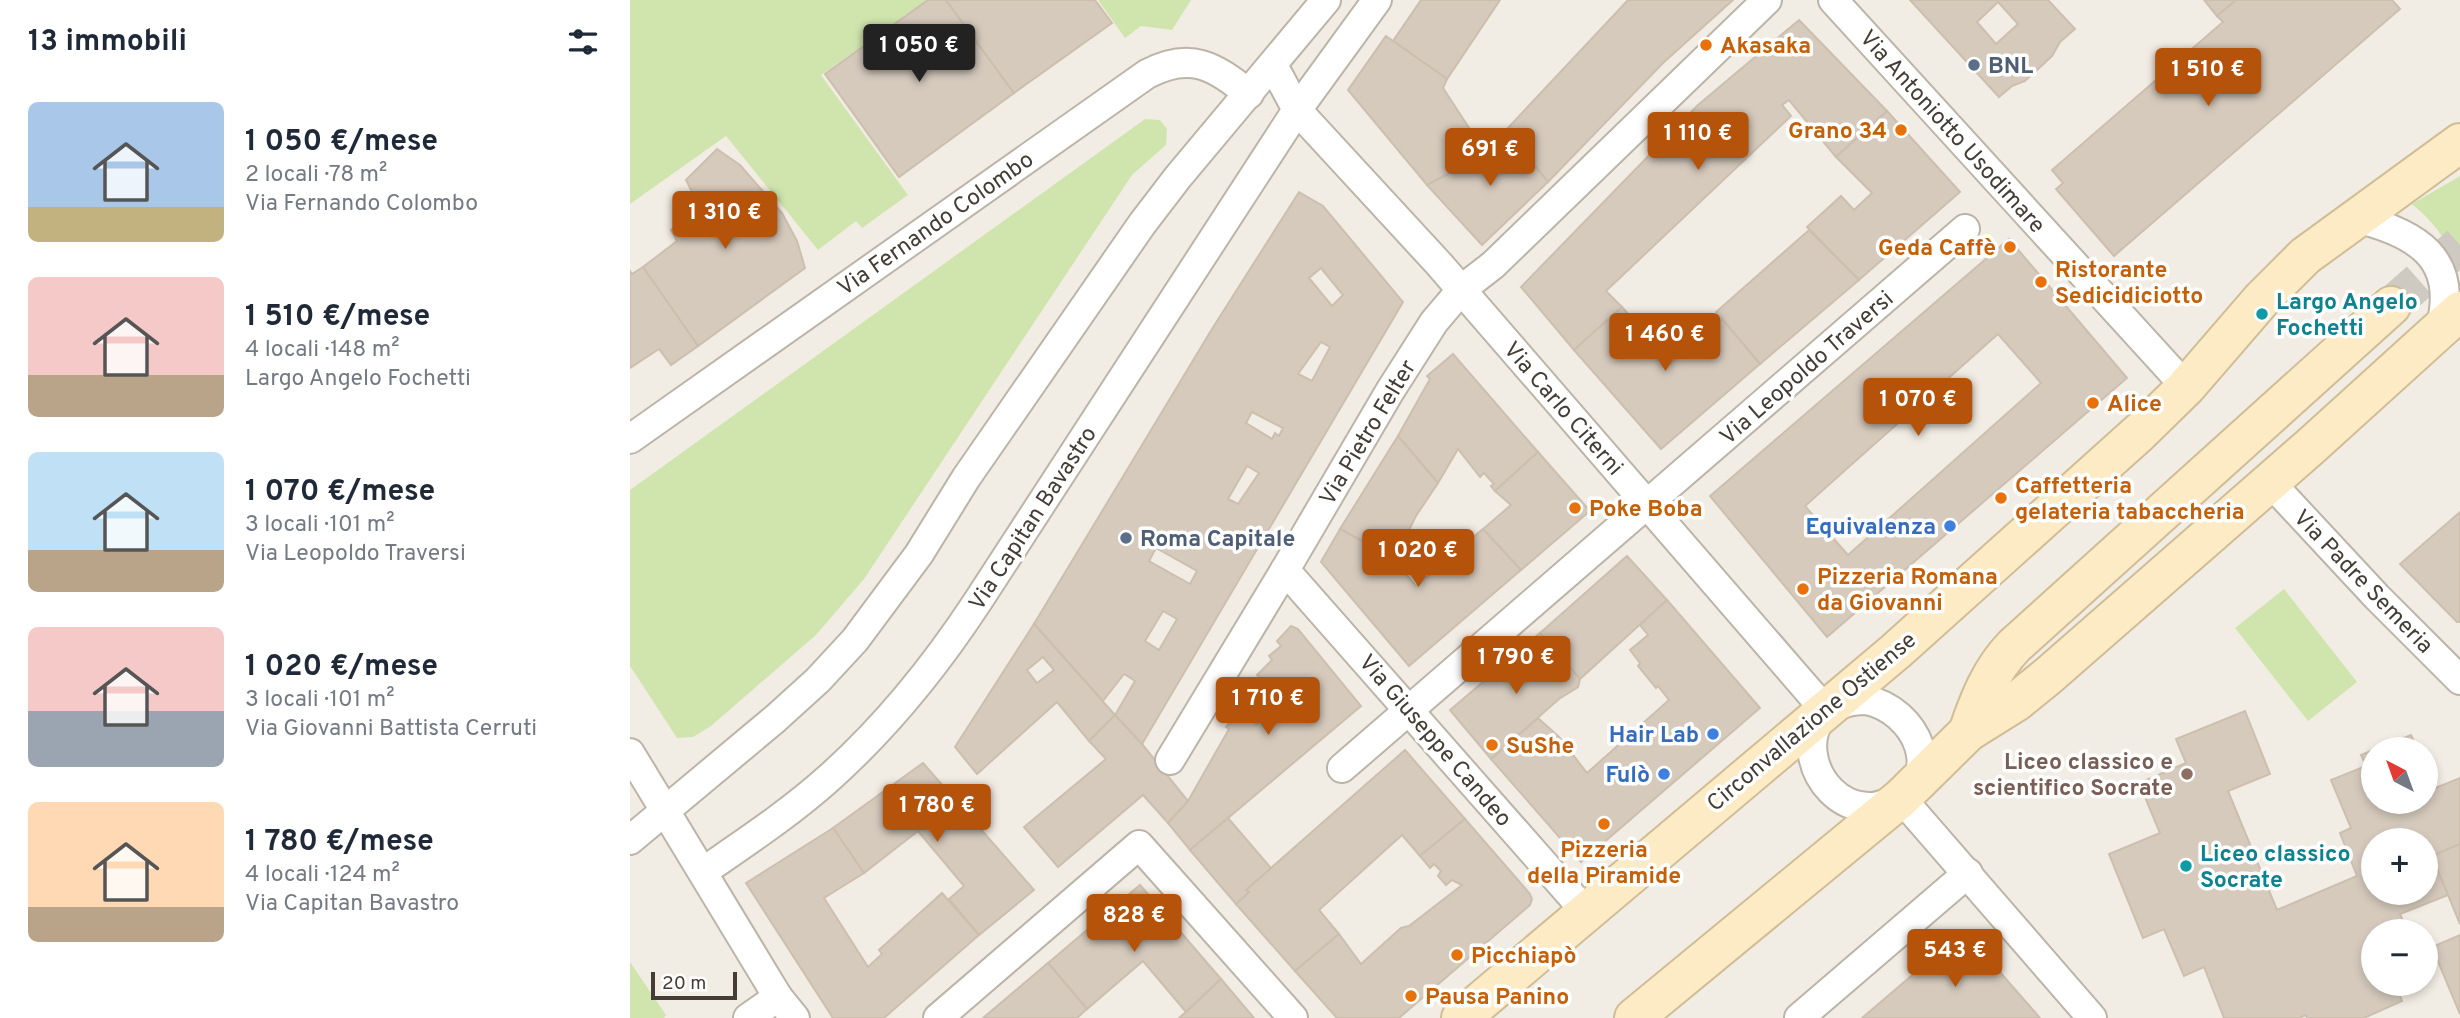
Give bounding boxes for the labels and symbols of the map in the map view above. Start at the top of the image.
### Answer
pin: 1 050 € [854,24,984,84]
street label: Via Antoniotto Usodimare [1852,25,2050,241]
place label: Akasaka [1720,33,1811,62]
marker: Akasaka [1698,37,1714,53]
pin: 1 510 € [2143,48,2273,108]
place label: BNL [1988,53,2033,82]
marker: BNL [1966,57,1982,73]
pin: 1 110 € [1633,113,1763,172]
place label: Grano 34 [1788,118,1887,147]
marker: Grano 34 [1893,122,1909,138]
pin: 691 € [1441,128,1539,188]
street label: Via Fernando Colombo [833,146,1040,304]
pin: 1 310 € [660,191,790,251]
place label: Geda Caffè [1878,235,1996,264]
marker: Geda Caffè [2002,239,2018,255]
place label: Ristorante Sedicidiciotto [2055,257,2203,312]
marker: Ristorante Sedicidiciotto [2033,274,2049,290]
street label: Via Leopoldo Traversi [1715,286,1900,452]
place label: Largo Angelo Fochetti [2276,289,2418,344]
marker: Largo Angelo Fochetti [2254,306,2270,322]
pin: 1 460 € [1600,314,1730,373]
street label: Via Carlo Citerni [1496,337,1628,483]
street label: Via Pietro Felter [1314,355,1424,511]
pin: 1 070 € [1853,378,1983,438]
place label: Alice [2107,391,2162,420]
marker: Alice [2085,395,2101,411]
street label: Via Capitan Bavastro [964,422,1105,617]
place label: Caffetteria gelateria tabaccheria [2015,473,2245,528]
marker: Caffetteria gelateria tabaccheria [1993,490,2009,506]
place label: Poke Boba [1589,496,1703,525]
marker: Poke Boba [1567,500,1583,516]
street label: Via Padre Semeria [2286,505,2438,661]
place label: Equivalenza [1805,514,1936,543]
marker: Equivalenza [1942,518,1958,534]
place label: Roma Capitale [1140,526,1295,555]
marker: Roma Capitale [1118,530,1134,546]
pin: 1 020 € [1353,530,1483,589]
place label: Pizzeria Romana da Giovanni [1817,564,1998,619]
marker: Pizzeria Romana da Giovanni [1795,581,1811,597]
street label: Circonvallazione Ostiense [1702,627,1923,819]
pin: 1 790 € [1451,636,1581,696]
street label: Via Giuseppe Candeo [1351,649,1517,834]
pin: 1 710 € [1203,678,1333,737]
place label: Hair Lab [1609,722,1699,751]
marker: Hair Lab [1705,726,1721,742]
place label: SuShe [1506,733,1574,762]
marker: SuShe [1484,737,1500,753]
north arrow [2361,737,2438,814]
place label: Liceo classico e scientifico Socrate [1973,749,2173,804]
place label: Fulò [1605,762,1650,791]
marker: Fulò [1656,766,1672,782]
marker: Liceo classico e scientifico Socrate [2179,766,2195,782]
pin: 1 780 € [872,784,1002,844]
marker: Pizzeria della Piramide [1596,816,1612,832]
place label: Pizzeria della Piramide [1527,837,1681,892]
place label: Liceo classico Socrate [2200,841,2351,896]
marker: Liceo classico Socrate [2178,858,2194,874]
pin: 828 € [1085,894,1183,954]
pin: 543 € [1906,930,2004,989]
place label: Picchiapò [1471,943,1577,972]
marker: Picchiapò [1449,947,1465,963]
scale bar [651,969,737,1001]
place label: Pausa Panino [1425,984,1569,1013]
marker: Pausa Panino [1403,988,1419,1004]

